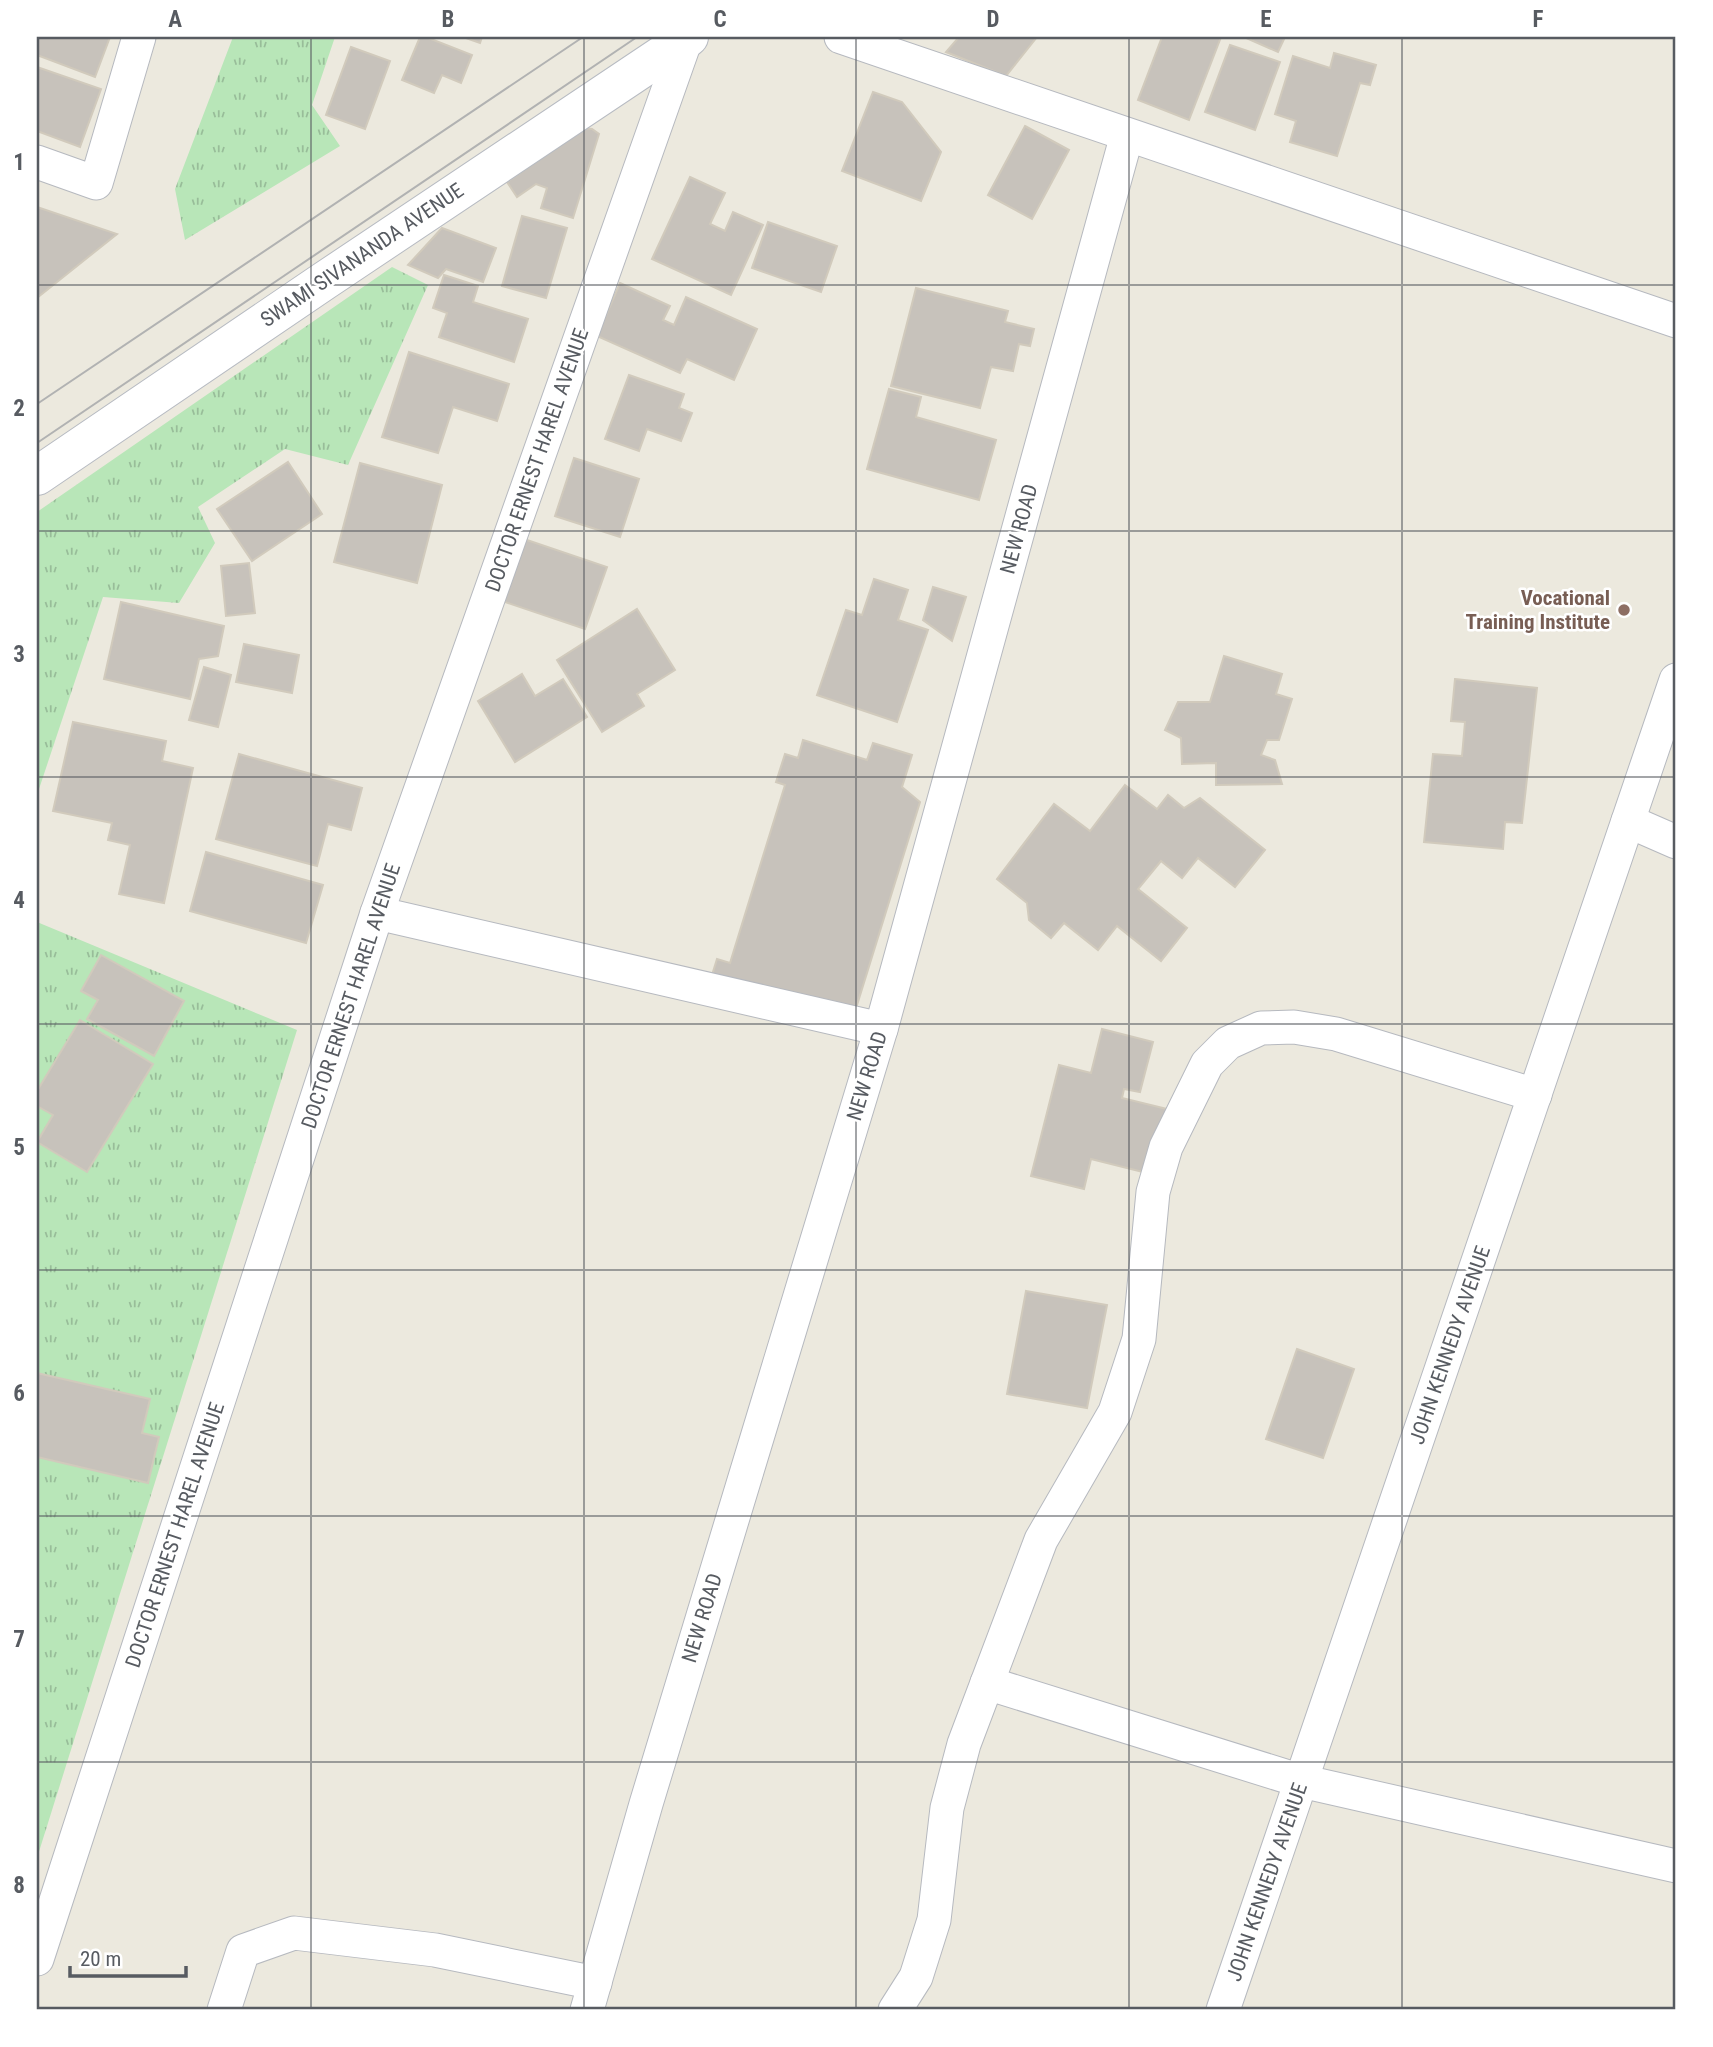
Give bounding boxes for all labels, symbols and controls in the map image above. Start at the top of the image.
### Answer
text: A [168,6,182,33]
text: B [442,6,454,33]
text: C [713,6,727,33]
text: D [987,6,1000,33]
text: E [1260,6,1272,33]
text: F [1533,6,1544,33]
text: 1 [13,149,25,176]
street label: SWAMI SIVANANDA AVENUE [256,178,468,332]
street label: DOCTOR ERNEST HAREL AVENUE [481,325,593,595]
text: 2 [13,395,25,422]
street label: NEW ROAD [996,481,1042,577]
place label: Vocational Training Institute [1466,586,1610,634]
marker: Vocational Training Institute [1616,602,1632,618]
text: 3 [13,641,25,668]
street label: DOCTOR ERNEST HAREL AVENUE [297,861,405,1131]
text: 4 [13,887,25,914]
street label: NEW ROAD [842,1029,892,1123]
text: 5 [13,1134,25,1161]
street label: JOHN KENNEDY AVENUE [1405,1243,1495,1447]
text: 6 [13,1380,25,1407]
street label: DOCTOR ERNEST HAREL AVENUE [121,1400,229,1670]
street label: NEW ROAD [677,1571,727,1665]
text: 7 [13,1626,25,1653]
street label: JOHN KENNEDY AVENUE [1222,1780,1312,1984]
text: 8 [13,1872,25,1899]
scale bar [70,1935,186,1979]
text: 20 m [80,1947,121,1971]

